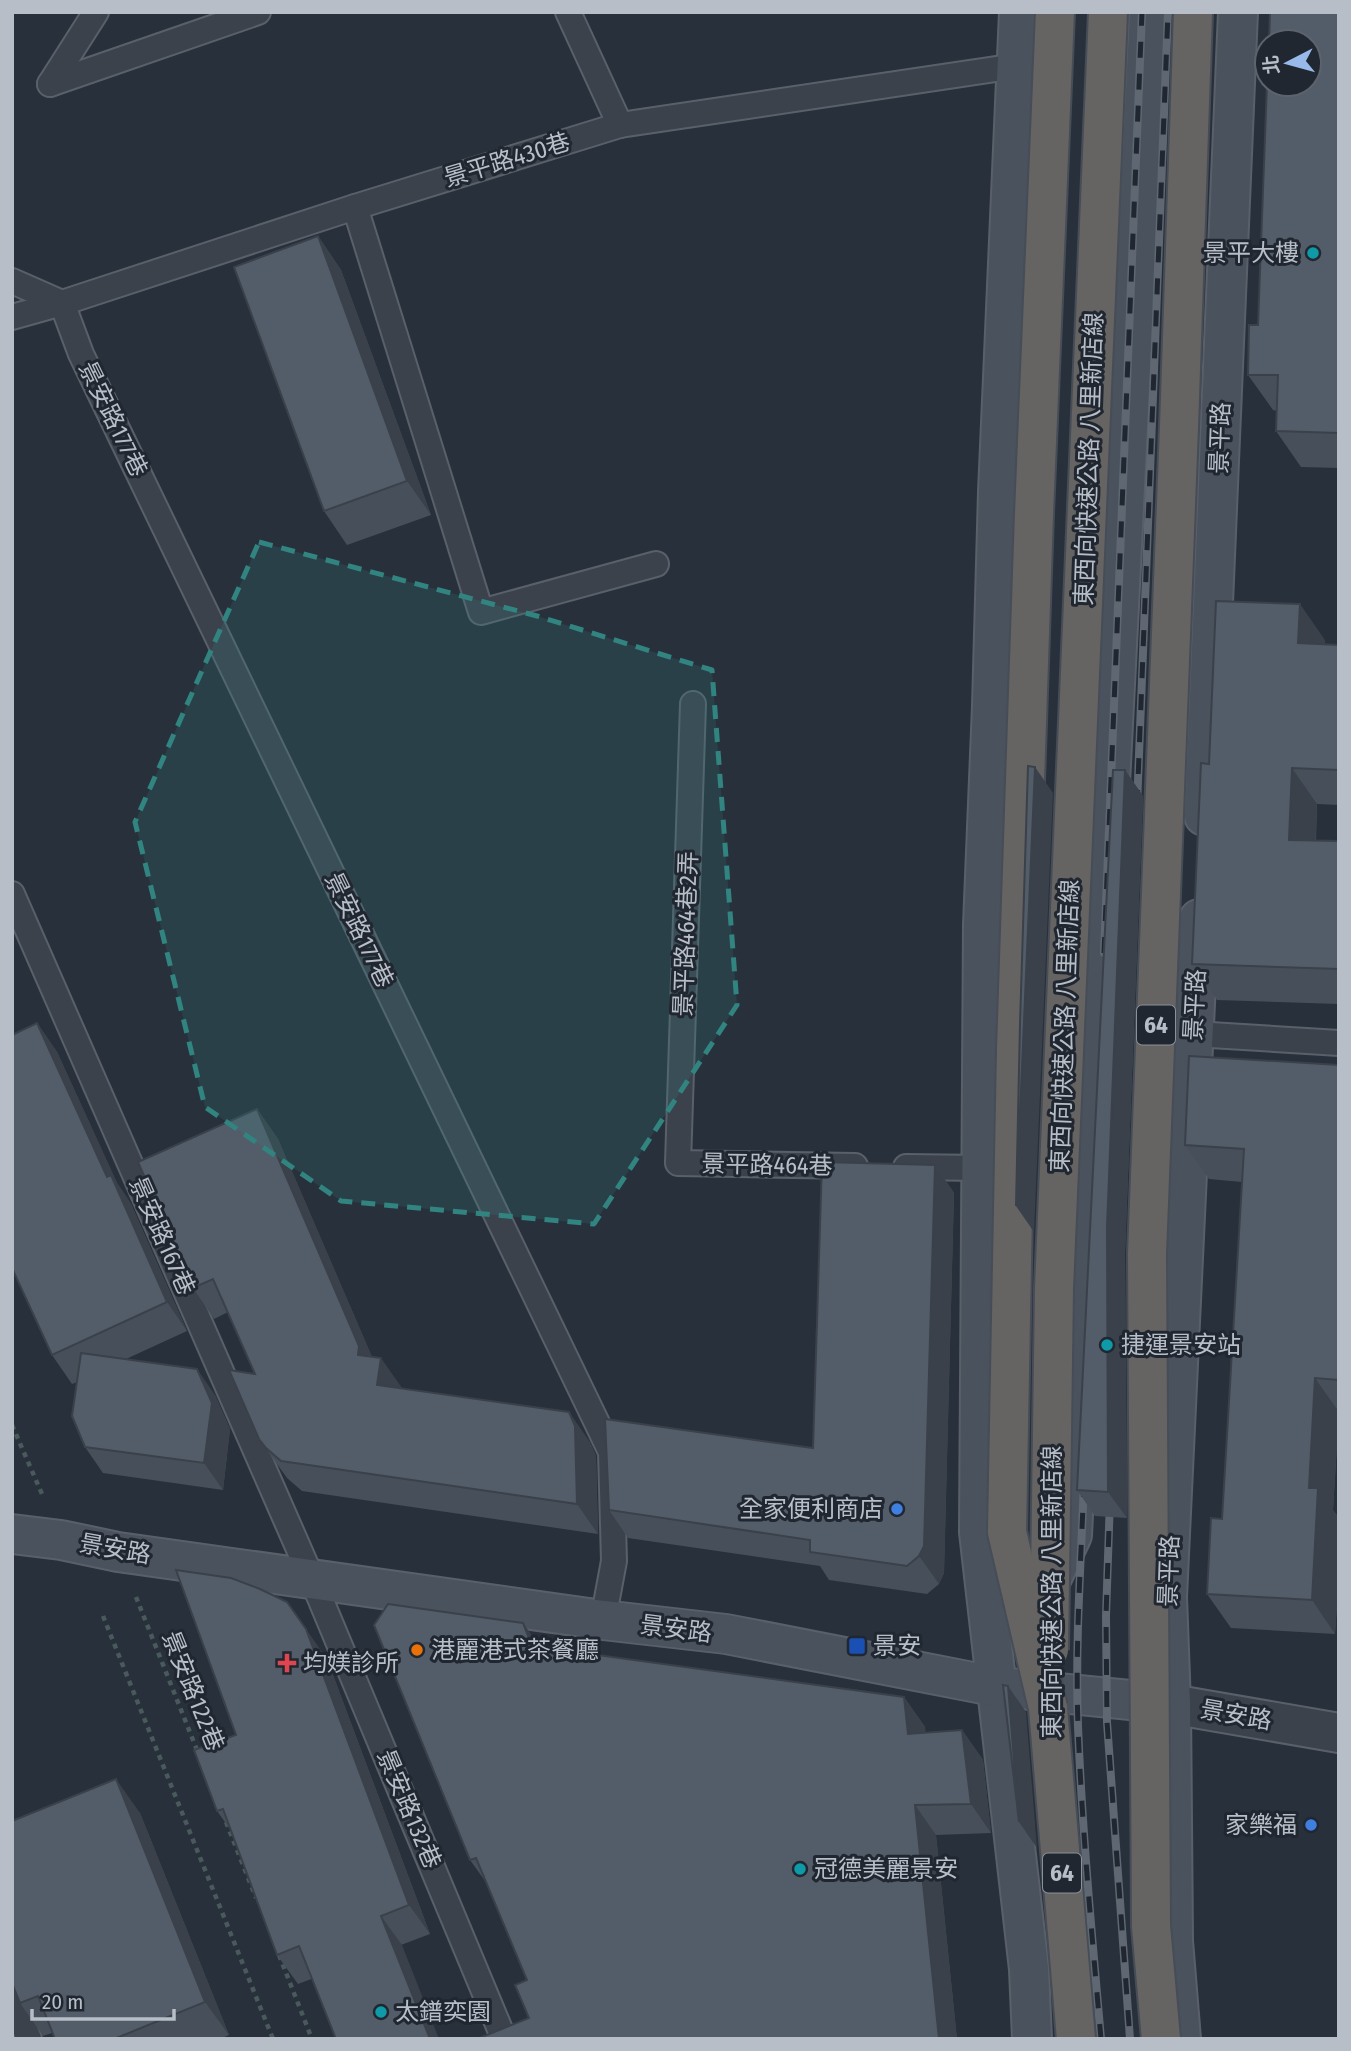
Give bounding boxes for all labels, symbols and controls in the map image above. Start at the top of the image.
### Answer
north arrow [1253,28,1323,98]
text: 北 [1259,54,1284,75]
street label: 景平路430巷 [440,128,574,192]
place label: 景平大樓 [1203,239,1299,267]
marker: 景平大樓 [1305,245,1321,261]
street label: 東西向快速公路 八里新店線 [1070,312,1108,606]
street label: 景安路177巷 [73,357,153,481]
street label: 景平路 [1205,402,1235,474]
street label: 景平路464巷2弄 [669,851,703,1017]
street label: 景安路177巷 [319,868,399,992]
street label: 東西向快速公路 八里新店線 [1046,879,1084,1173]
street label: 景平路 [1179,968,1211,1042]
road number: 64 [1137,1006,1175,1044]
street label: 景平路464巷 [701,1150,833,1180]
street label: 景安路167巷 [123,1173,201,1299]
place label: 捷運景安站 [1121,1331,1241,1359]
marker: 捷運景安站 [1099,1337,1115,1353]
street label: 東西向快速公路 八里新店線 [1038,1445,1066,1739]
place label: 全家便利商店 [739,1495,883,1523]
marker: 全家便利商店 [889,1501,905,1517]
street label: 景安路 [77,1529,153,1569]
street label: 景平路 [1154,1535,1184,1607]
street label: 景安路 [639,1611,713,1647]
street label: 景安路122巷 [156,1627,230,1755]
place label: 景安 [873,1632,921,1660]
place label: 港麗港式茶餐廳 [431,1636,599,1664]
marker: 景安 [847,1636,867,1656]
marker: 港麗港式茶餐廳 [409,1642,425,1658]
place label: 均媄診所 [303,1649,399,1677]
marker: 均媄診所 [277,1653,297,1673]
street label: 景安路 [1198,1695,1274,1735]
street label: 景安路132巷 [371,1745,447,1873]
place label: 家樂福 [1225,1811,1297,1839]
marker: 家樂福 [1303,1817,1319,1833]
road number: 64 [1043,1854,1081,1892]
place label: 冠德美麗景安 [814,1855,958,1883]
marker: 冠德美麗景安 [792,1861,808,1877]
scale bar [32,1978,173,2022]
text: 20 m [42,1989,83,2015]
place label: 太鐠奕園 [395,1998,491,2026]
marker: 太鐠奕園 [373,2004,389,2020]

